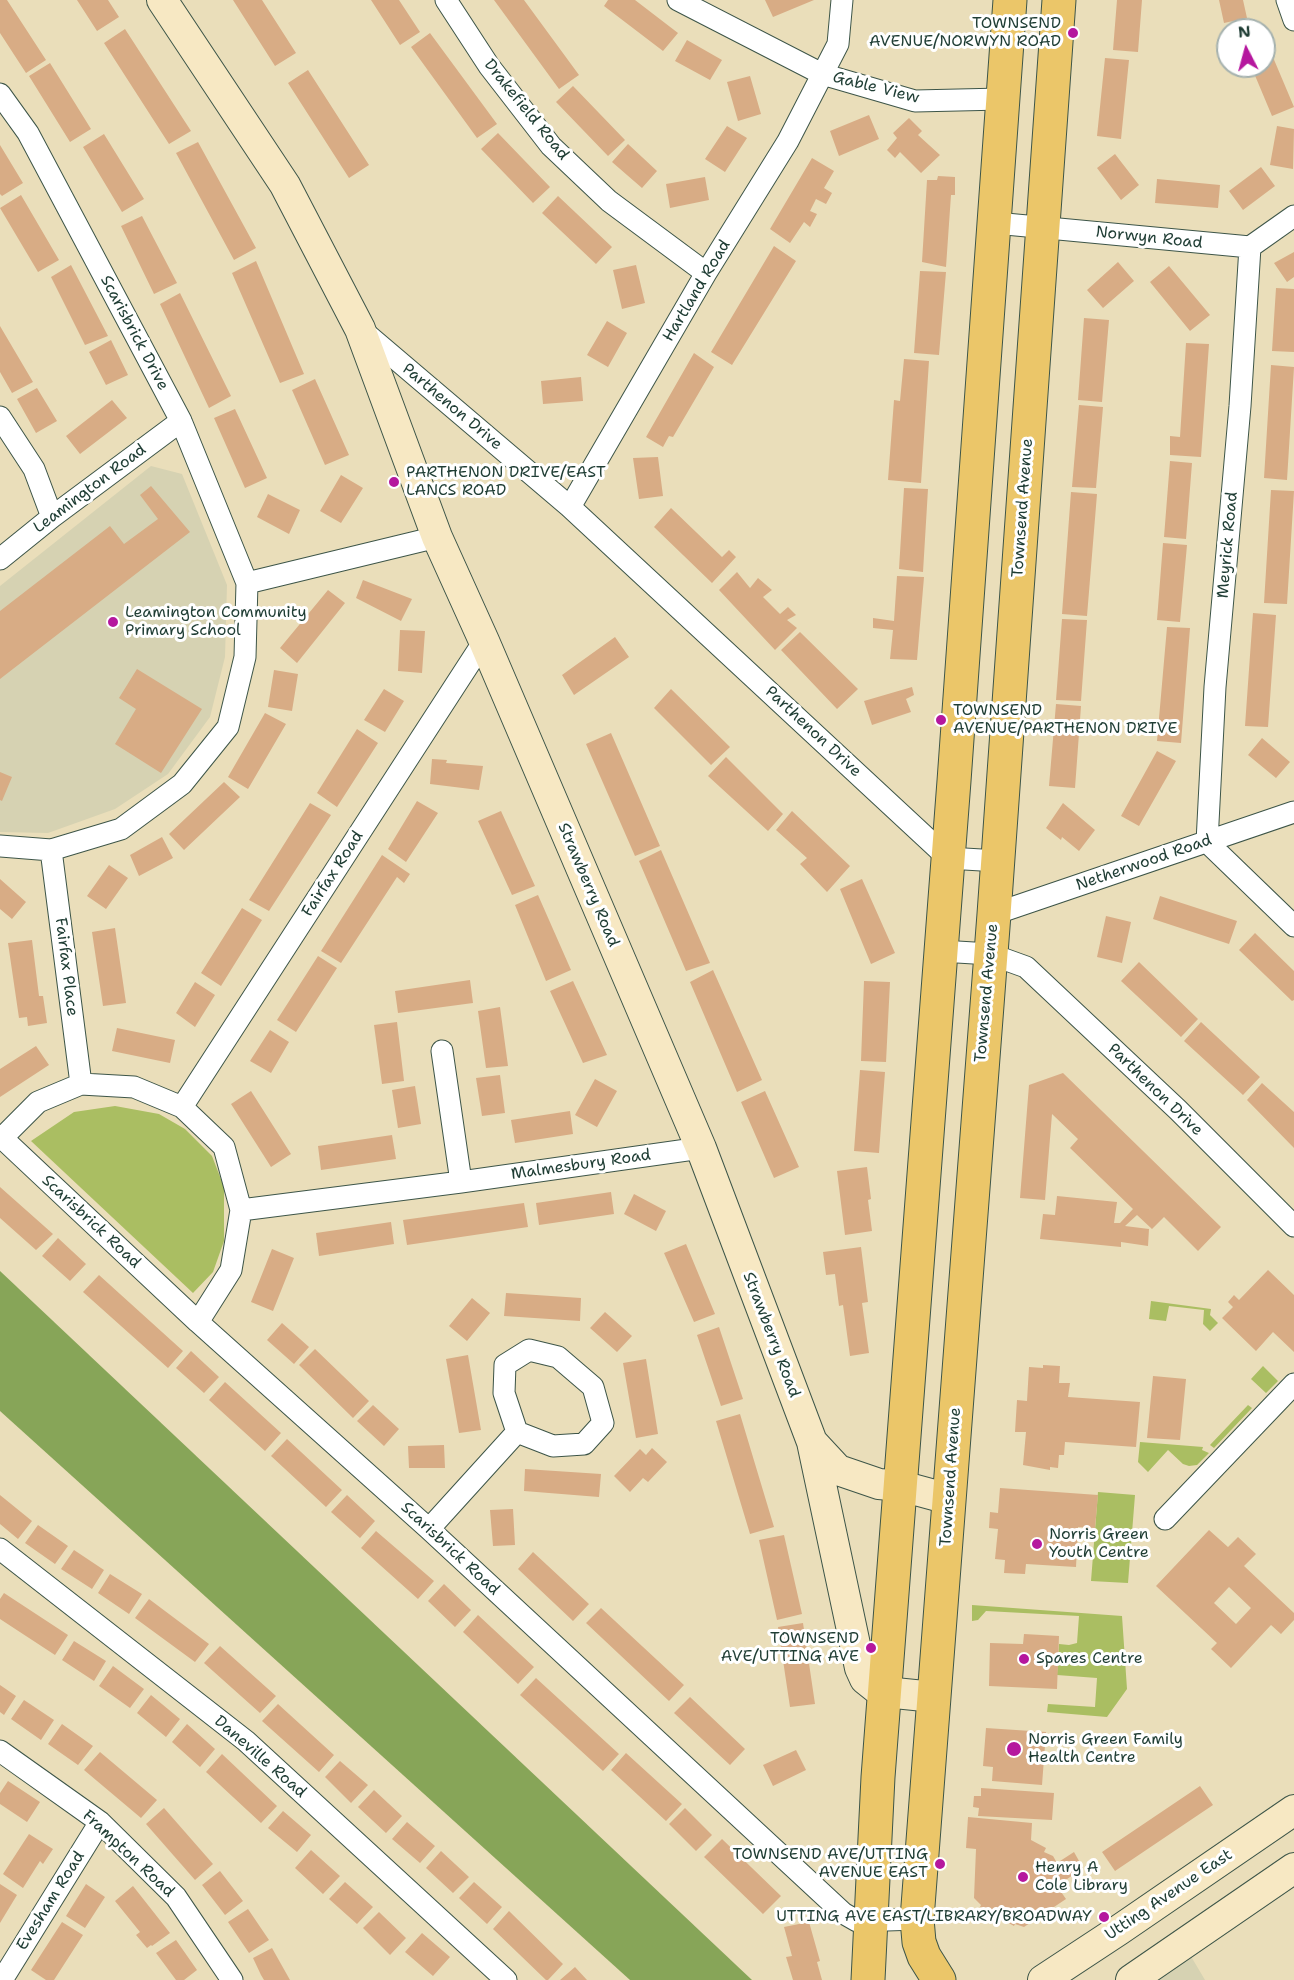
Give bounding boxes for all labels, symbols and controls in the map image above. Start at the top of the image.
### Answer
place label: TOWNSEND AVENUE/NORWYN ROAD [869,14,1061,52]
north arrow [1216,18,1276,78]
text: N [1237,20,1252,43]
marker: TOWNSEND AVENUE/NORWYN ROAD [1066,26,1080,40]
street label: Drakefield Road [479,56,573,164]
street label: Gable View [831,68,921,108]
street label: Norwyn Road [1095,223,1203,253]
street label: Hartland Road [659,237,735,345]
street label: Scarisbrick Drive [96,272,172,394]
street label: Parthenon Drive [398,360,506,454]
street label: Townsend Avenue [1009,438,1037,578]
street label: Leamington Road [30,440,150,538]
place label: PARTHENON DRIVE/EAST LANCS ROAD [406,463,606,501]
marker: PARTHENON DRIVE/EAST LANCS ROAD [387,475,401,489]
street label: Meyrick Road [1214,491,1242,599]
place label: Leamington Community Primary School [125,603,307,641]
marker: Leamington Community Primary School [106,615,120,629]
street label: Parthenon Drive [761,683,865,781]
place label: TOWNSEND AVENUE/PARTHENON DRIVE [953,701,1177,739]
marker: TOWNSEND AVENUE/PARTHENON DRIVE [934,713,948,727]
street label: Strawberry Road [553,820,623,950]
street label: Fairfax Road [298,827,368,921]
street label: Netherwood Road [1074,831,1214,895]
street label: Fairfax Place [50,917,82,1017]
street label: Townsend Avenue [971,923,1003,1063]
street label: Parthenon Drive [1104,1040,1206,1140]
street label: Malmesbury Road [510,1146,652,1184]
street label: Scarisbrick Road [38,1171,144,1273]
street label: Strawberry Road [738,1270,804,1400]
street label: Townsend Avenue [937,1407,965,1547]
street label: Scarisbrick Road [397,1498,503,1600]
place label: Norris Green Youth Centre [1049,1525,1149,1563]
marker: Norris Green Youth Centre [1030,1537,1044,1551]
place label: TOWNSEND AVE/UTTING AVE [721,1629,859,1667]
marker: TOWNSEND AVE/UTTING AVE [864,1641,878,1655]
place label: Spares Centre [1036,1649,1143,1669]
marker: Spares Centre [1017,1652,1031,1666]
street label: Daneville Road [210,1712,310,1802]
place label: Norris Green Family Health Centre [1028,1730,1183,1768]
marker: Norris Green Family Health Centre [1005,1740,1023,1758]
street label: Frampton Road [78,1806,178,1902]
place label: TOWNSEND AVE/UTTING AVENUE EAST [732,1845,928,1883]
street label: Utting Avenue East [1102,1845,1236,1945]
street label: Evesham Road [13,1848,89,1954]
marker: TOWNSEND AVE/UTTING AVENUE EAST [933,1857,947,1871]
place label: Henry A Cole Library [1035,1858,1128,1896]
marker: Henry A Cole Library [1016,1870,1030,1884]
place label: UTTING AVE EAST/LIBRARY/BROADWAY [776,1907,1092,1927]
marker: UTTING AVE EAST/LIBRARY/BROADWAY [1097,1910,1111,1924]

